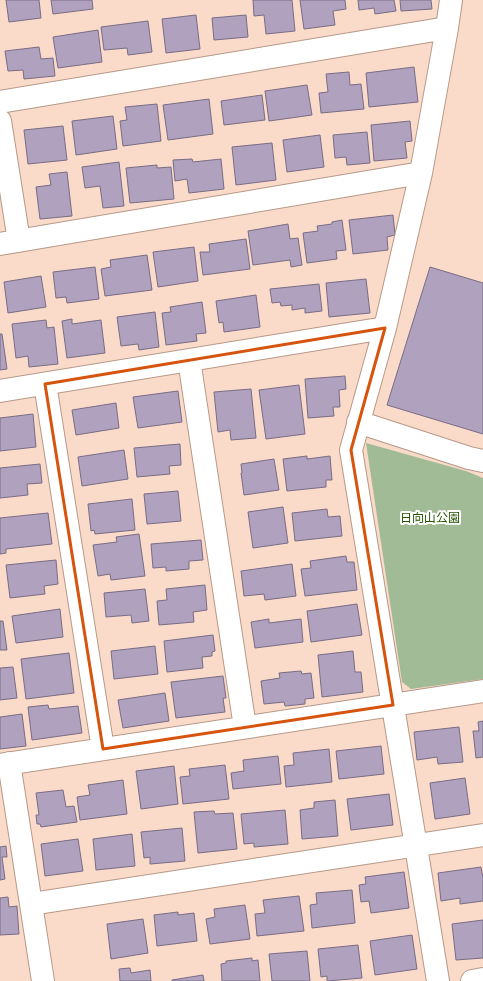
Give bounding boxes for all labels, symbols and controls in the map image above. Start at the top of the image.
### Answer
park label: 日向山公園 [400,510,460,526]

